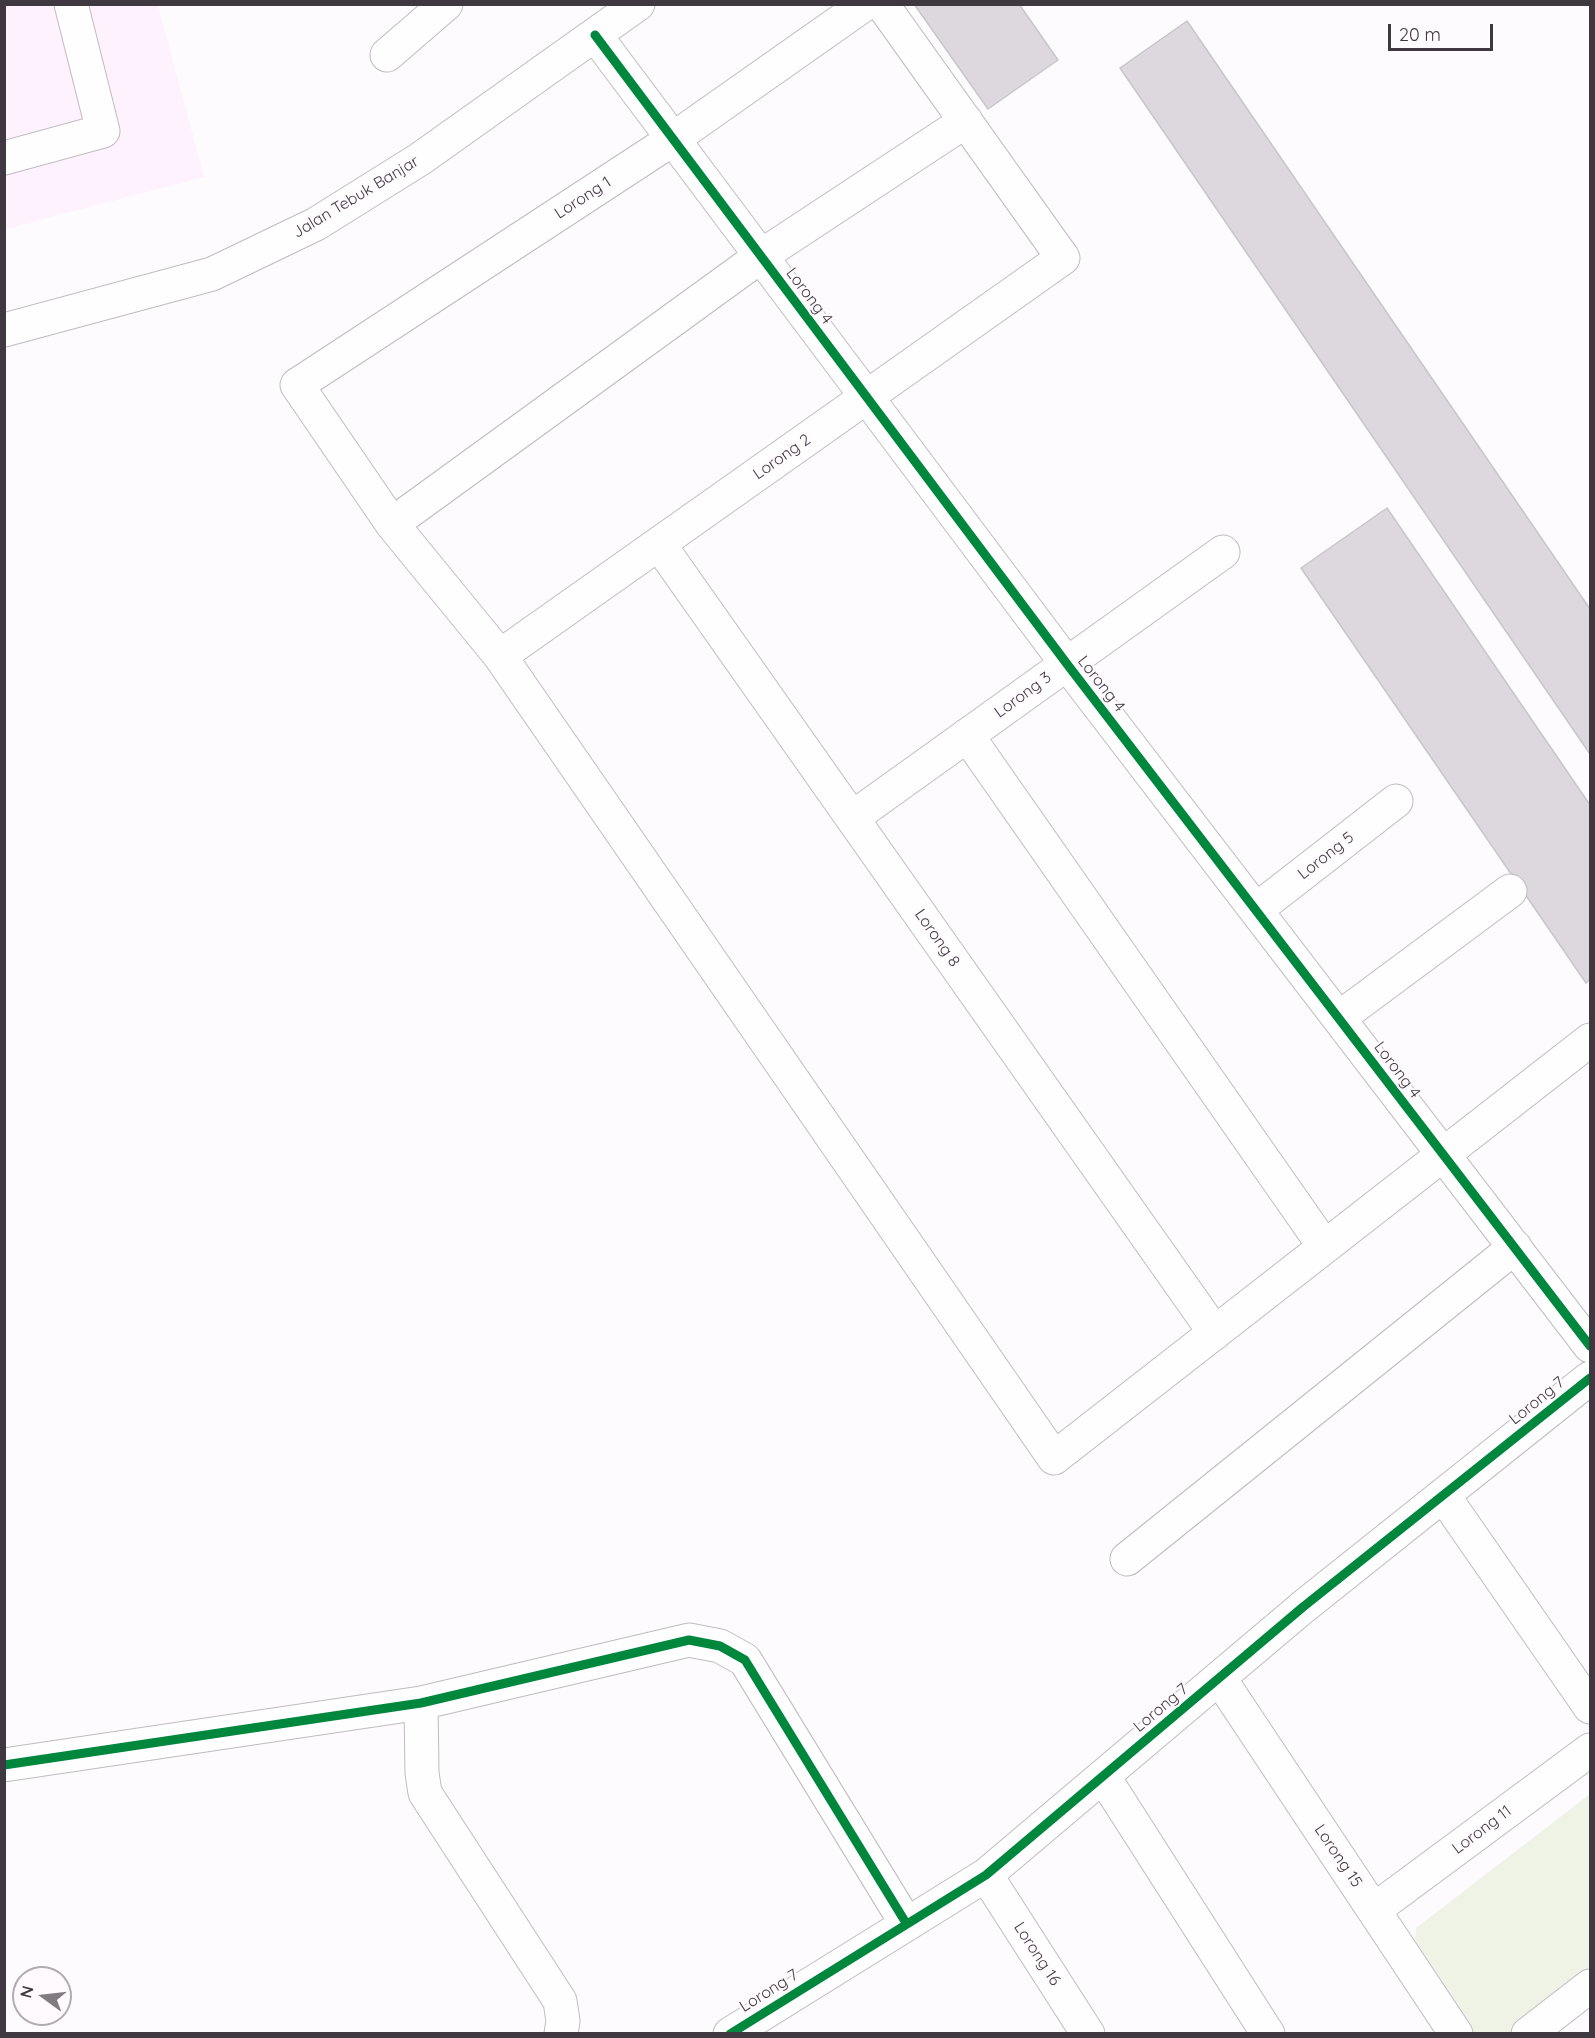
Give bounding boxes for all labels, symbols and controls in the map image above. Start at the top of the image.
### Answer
scale bar [1391,12,1496,50]
text: 20 m [1399,23,1441,46]
street label: Jalan Tebuk Banjar [289,152,423,242]
street label: Lorong 1 [551,173,615,223]
street label: Lorong 4 [782,264,836,328]
street label: Lorong 2 [749,430,815,484]
street label: Lorong 4 [1073,652,1129,716]
street label: Lorong 3 [991,668,1055,722]
street label: Lorong 5 [1294,828,1358,884]
street label: Lorong 8 [910,906,964,970]
street label: Lorong 4 [1370,1038,1424,1102]
street label: Lorong 7 [1506,1373,1568,1429]
street label: Lorong 7 [1130,1680,1192,1736]
street label: Lorong 11 [1449,1802,1515,1858]
street label: Lorong 15 [1310,1821,1366,1891]
street label: Lorong 16 [1009,1919,1065,1989]
north arrow [12,1966,72,2026]
street label: Lorong 7 [736,1966,802,2016]
text: N [15,1984,38,2000]

